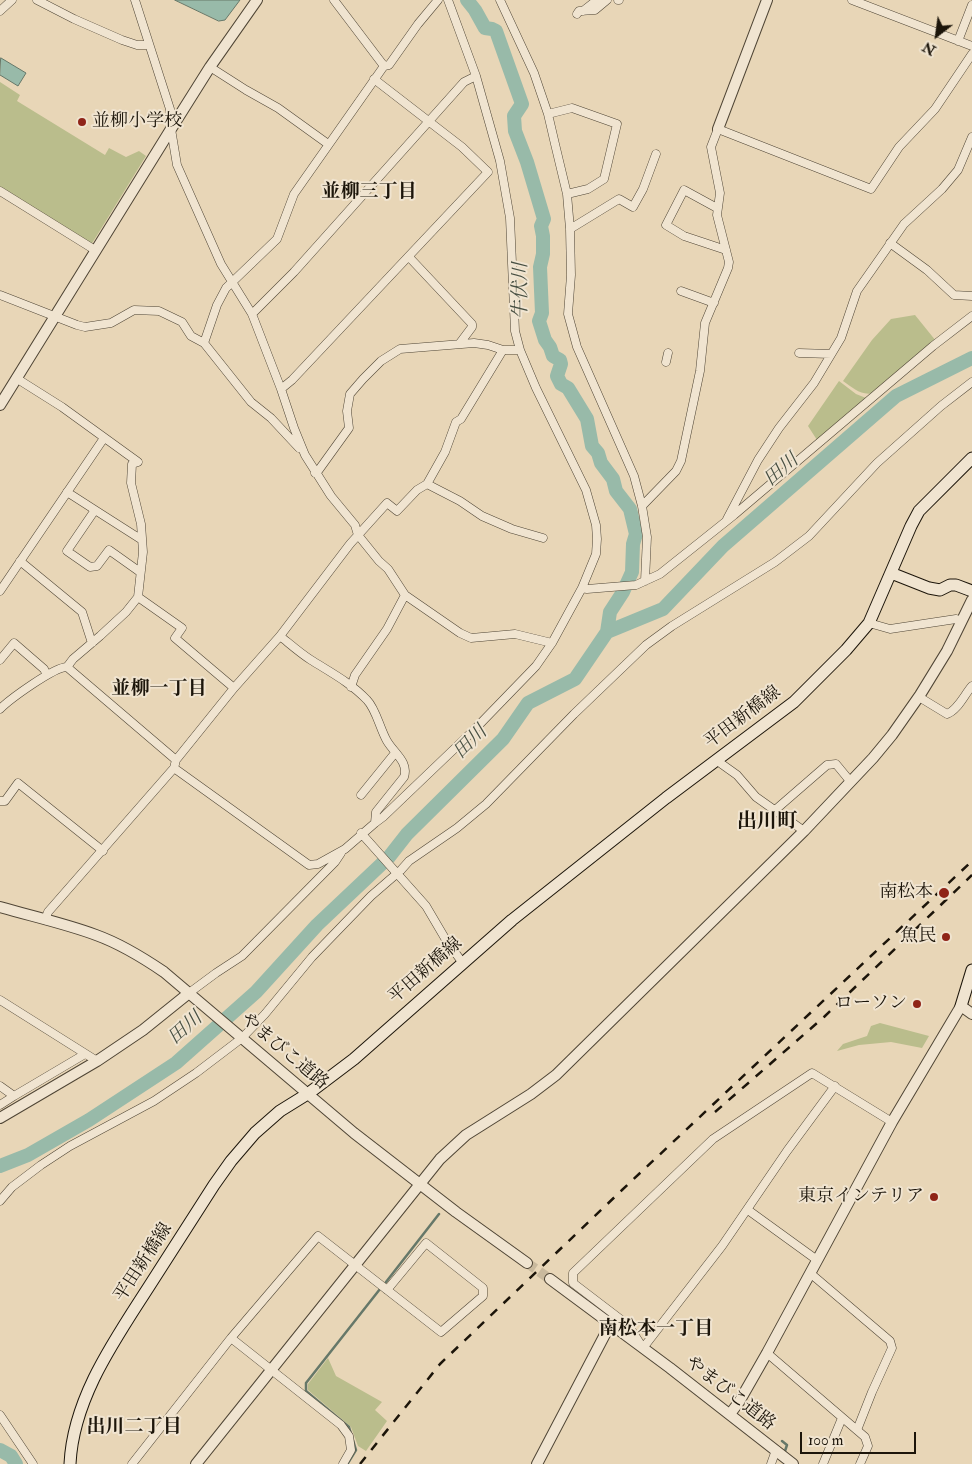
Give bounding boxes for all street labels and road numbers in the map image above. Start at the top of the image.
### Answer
street label: 平田新橋線 [701,682,785,754]
street label: 平田新橋線 [385,933,467,1009]
street label: やまびこ道路 [236,1009,332,1095]
street label: 平田新橋線 [110,1219,178,1307]
street label: やまびこ道路 [681,1352,779,1436]

